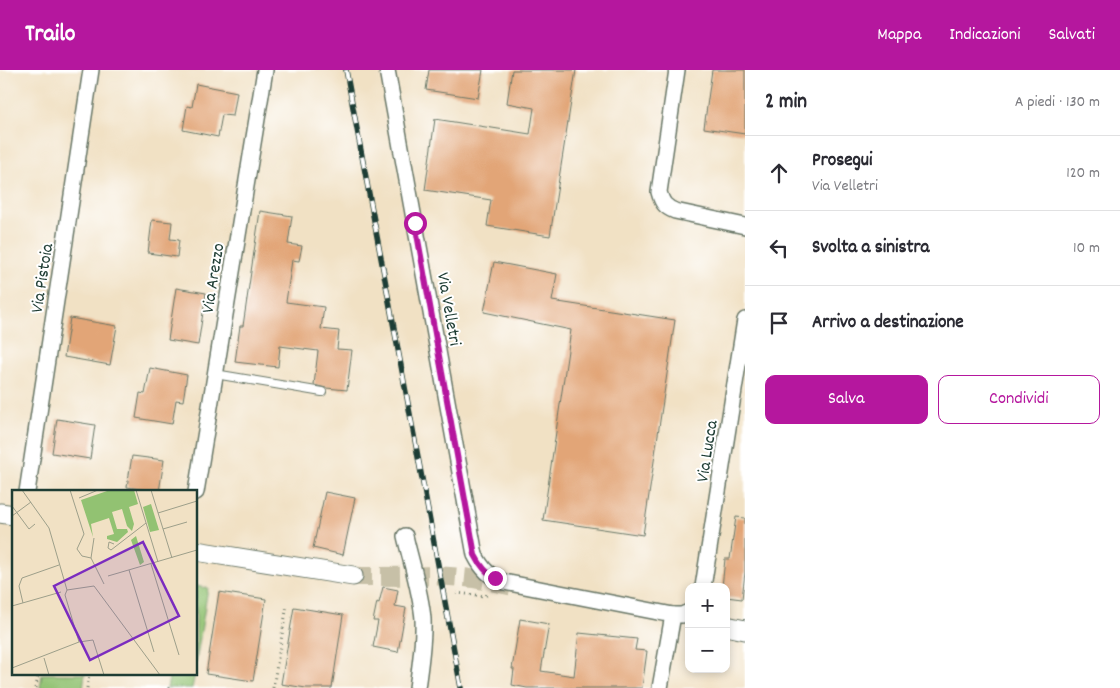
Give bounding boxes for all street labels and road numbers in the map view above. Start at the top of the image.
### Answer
street label: Via Pistoia [26,241,61,315]
street label: Via Arezzo [197,242,232,315]
street label: Via Velletri [429,271,466,348]
street label: Via Lucca [691,418,726,484]

